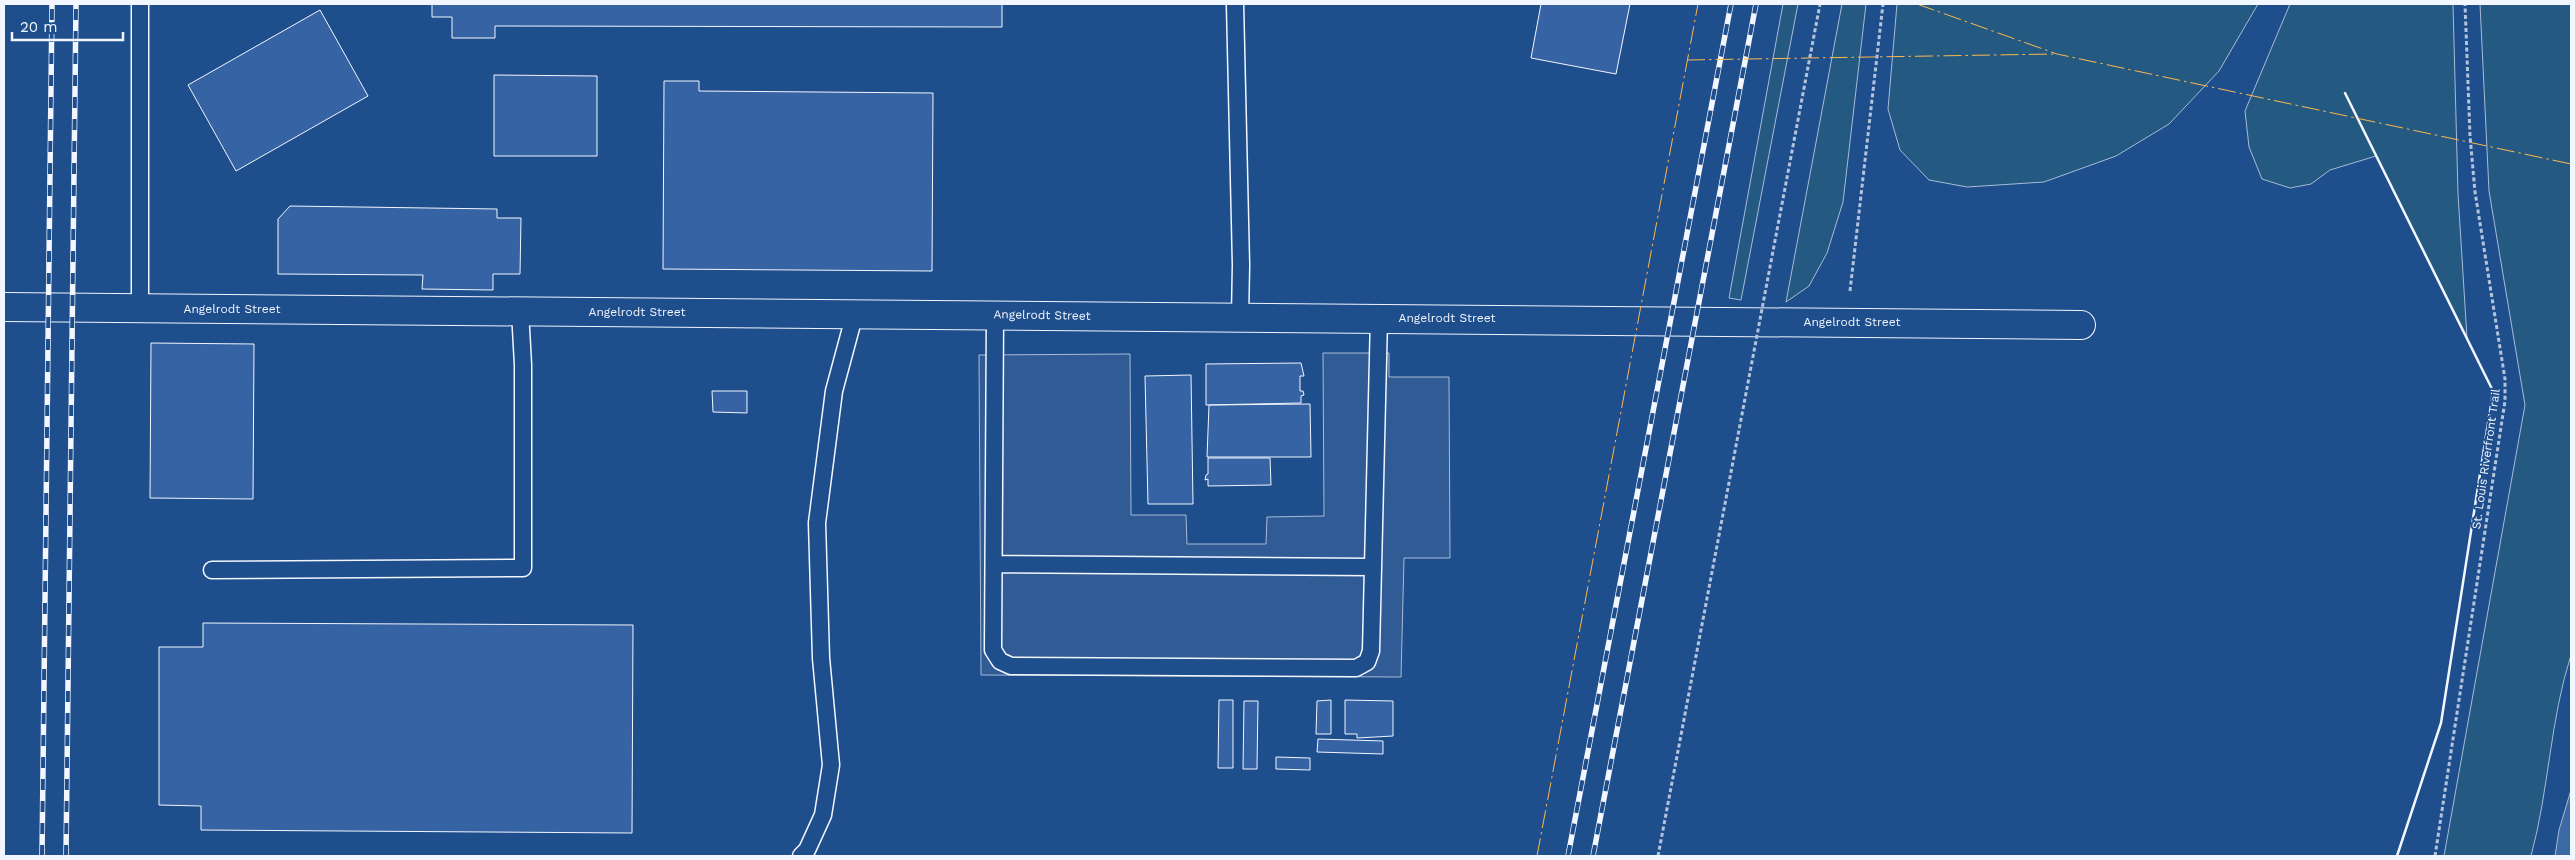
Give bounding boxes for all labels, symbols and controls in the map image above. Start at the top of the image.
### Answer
scale bar [12,10,124,42]
text: 20 m [20,18,58,36]
street label: Angelrodt Street [184,302,281,316]
street label: Angelrodt Street [589,305,686,319]
street label: Angelrodt Street [993,307,1091,323]
street label: Angelrodt Street [1399,311,1496,325]
street label: Angelrodt Street [1804,315,1901,329]
street label: St. Louis Riverfront Trail [2469,387,2503,530]

